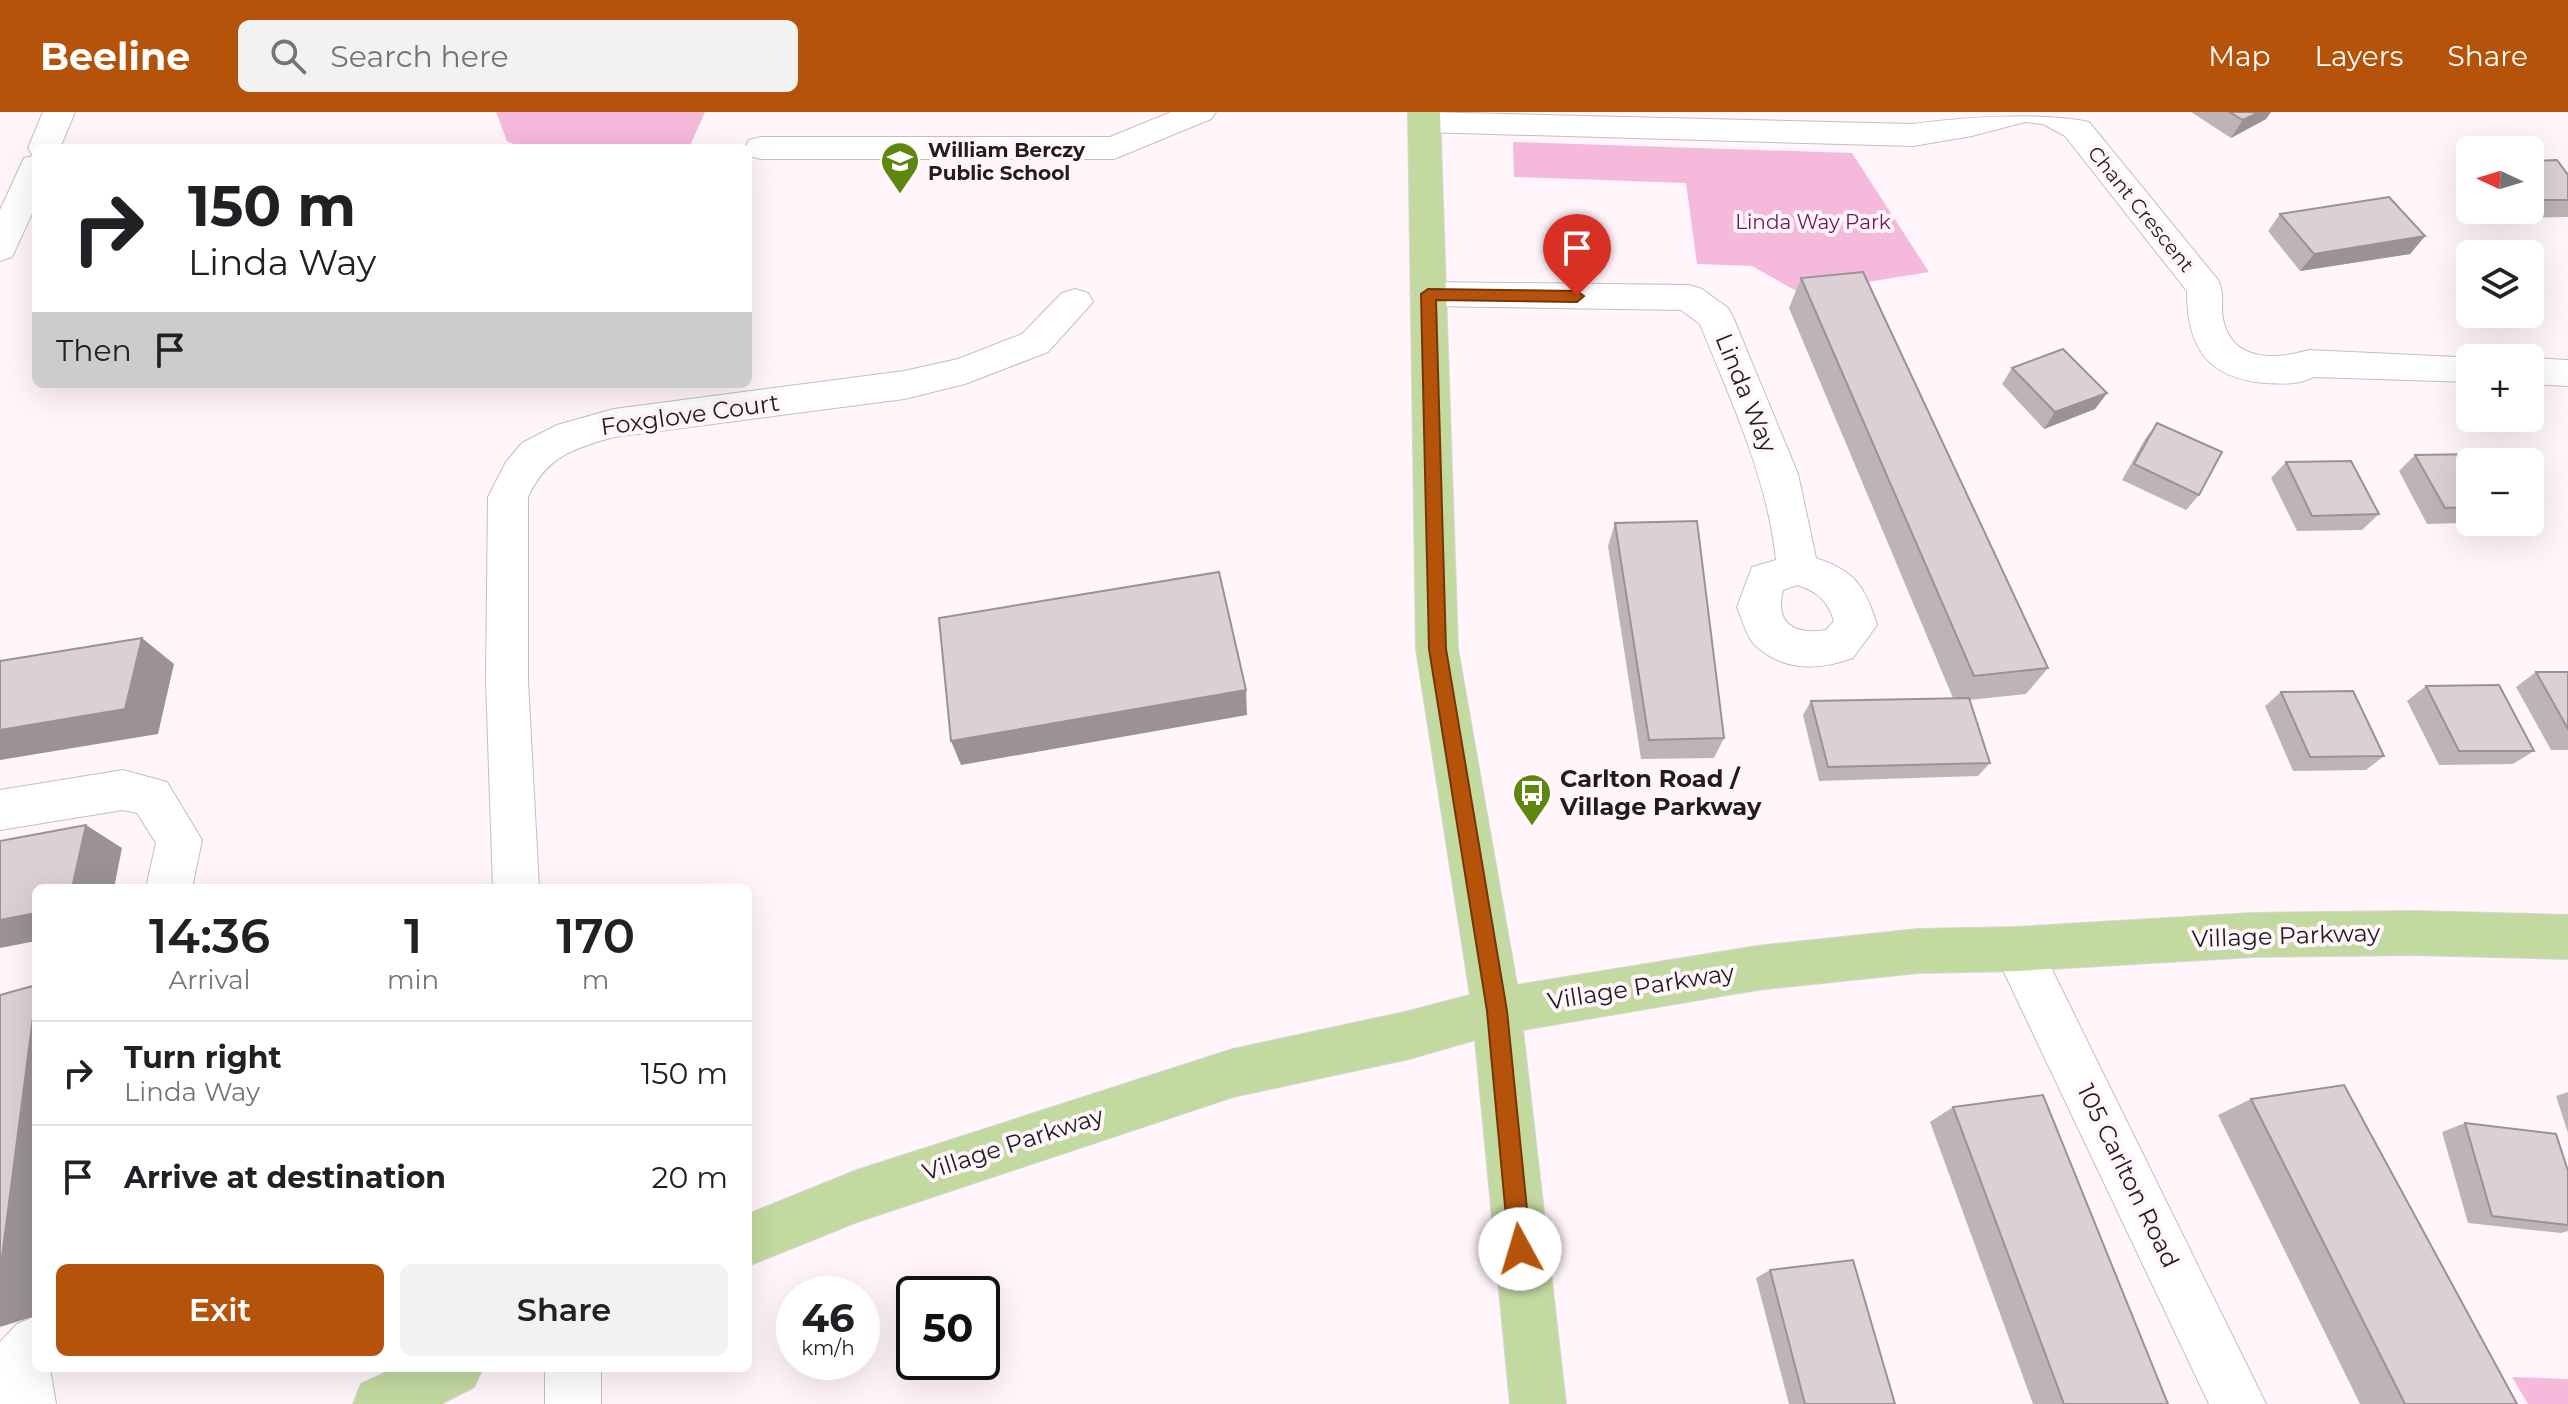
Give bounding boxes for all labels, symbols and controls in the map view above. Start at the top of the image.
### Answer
search box [238,20,798,92]
text: Beeline [40,33,190,80]
icon: search [266,34,310,78]
text: Search here [330,38,509,75]
text: Map [2208,39,2271,73]
text: Layers [2315,39,2404,73]
text: Share [2448,39,2528,73]
north arrow [2456,136,2544,224]
map controls [2456,136,2544,536]
place label: William Berczy Public School [928,138,1086,185]
school or university icon: William Berczy Public School [879,140,921,195]
street label: Chant Crescent [2083,141,2199,277]
text: 150 m [188,172,356,240]
icon: right [56,176,160,280]
park label: Linda Way Park [1735,210,1891,234]
pin [1543,214,1611,296]
icon: arrive [1555,226,1599,270]
text: Linda Way [188,240,376,284]
button: layers [2456,240,2544,328]
icon: arrive [148,328,192,372]
street label: Linda Way [1709,329,1783,456]
text: Then [56,332,132,369]
button: + [2456,344,2544,432]
street label: Foxglove Court [599,388,781,441]
button: − [2456,448,2544,536]
place label: Carlton Road / Village Parkway [1559,764,1762,821]
bus stop icon: Carlton Road / Village Parkway [1511,772,1553,827]
text: 14:36 [149,907,270,965]
text: 1 [404,907,422,965]
text: 170 [556,907,635,965]
street label: Village Parkway [2191,918,2381,953]
street label: Village Parkway [1546,957,1736,1016]
text: Arrival [168,964,251,996]
text: min [387,964,439,996]
text: m [582,964,609,996]
text: Turn right [124,1039,281,1076]
icon: right [56,1051,100,1095]
text: 150 m [641,1055,728,1092]
text: Linda Way [124,1076,260,1108]
street label: 105 Carlton Road [2071,1079,2185,1272]
street label: Village Parkway [919,1101,1107,1186]
icon: arrive [56,1155,100,1199]
text: Arrive at destination [124,1159,446,1196]
text: 20 m [651,1159,728,1196]
position arrow [1478,1207,1562,1291]
button: Exit [56,1264,384,1356]
button: Share [400,1264,728,1356]
speed limit sign: 50 [896,1276,1000,1380]
text: 46 [801,1293,855,1342]
text: km/h [801,1336,855,1360]

